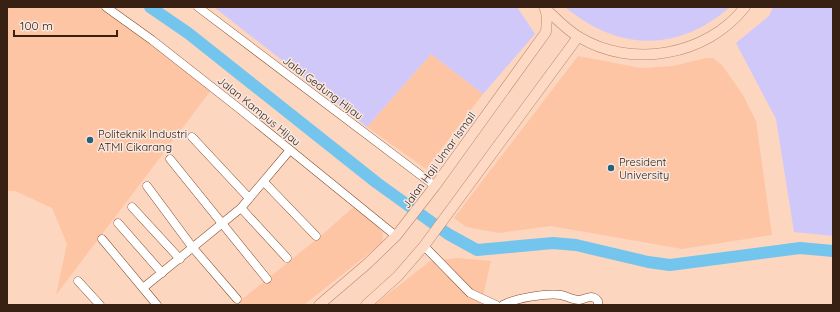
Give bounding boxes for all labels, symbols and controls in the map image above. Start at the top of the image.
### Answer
scale bar [14,12,117,38]
text: 100 m [20,18,53,33]
street label: Jalal Gedung Hijau [280,53,366,123]
street label: Jalan Kampus Hijau [215,73,303,149]
street label: Jalan Haji Umar Ismail [399,109,479,211]
place label: Politeknik Industri ATMI Cikarang [98,127,187,154]
marker: Politeknik Industri ATMI Cikarang [85,135,95,145]
place label: President University [619,155,669,182]
marker: President University [606,163,616,173]

